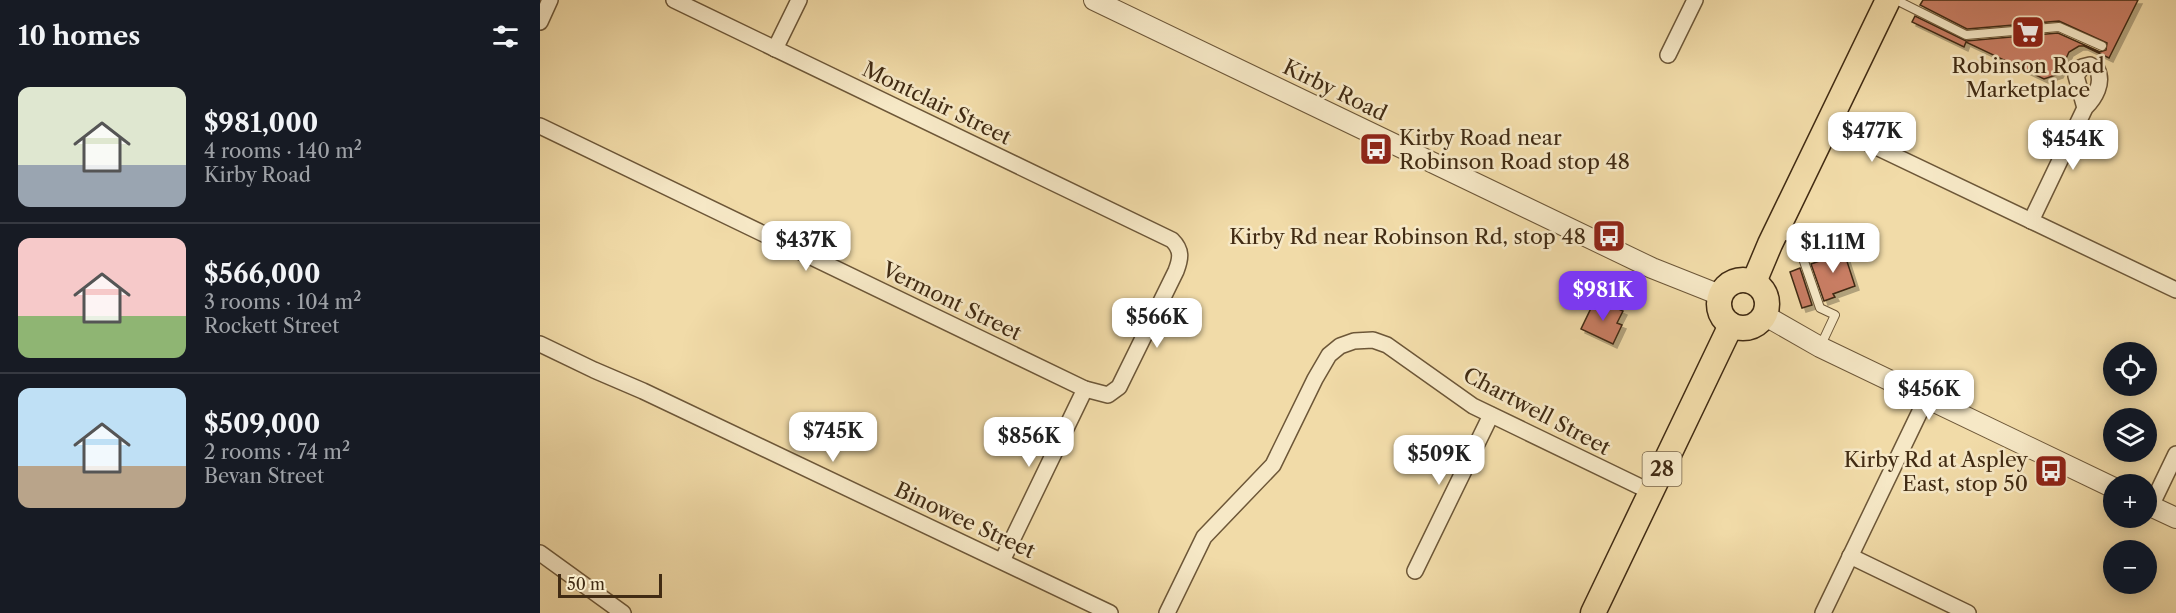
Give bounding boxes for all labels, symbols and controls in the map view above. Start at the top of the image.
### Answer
supermarket icon: Robinson Road Marketplace [2010,14,2046,50]
text: 10 homes [18,20,140,52]
icon: filters [489,20,522,53]
place label: Robinson Road Marketplace [1952,53,2105,102]
street label: Kirby Road [1279,54,1391,126]
street label: Montclair Street [859,56,1016,150]
text: $981,000 [204,107,318,139]
icon: home [66,111,138,183]
pin: $477K [1830,112,1914,163]
text: $477K [1842,119,1902,143]
pin: $454K [2031,120,2115,171]
place label: Kirby Road near Robinson Road stop 48 [1399,125,1630,174]
text: $454K [2042,127,2104,151]
bus stop icon: Kirby Road near Robinson Road stop 48 [1358,131,1394,167]
text: 4 rooms · 140 m² [204,139,362,163]
text: Kirby Road [204,163,311,187]
bus stop icon: Kirby Rd near Robinson Rd, stop 48 [1591,218,1627,254]
pin: $437K [764,221,848,272]
pin: $1.11M [1784,223,1882,274]
place label: Kirby Rd near Robinson Rd, stop 48 [1229,224,1586,249]
text: $437K [776,228,836,252]
text: $1.11M [1801,230,1865,254]
street label: Vermont Street [877,256,1026,346]
text: $566,000 [204,258,320,290]
icon: home [66,262,138,334]
pin: $981K [1561,271,1645,322]
text: $981K [1573,278,1633,302]
text: 3 rooms · 104 m² [204,290,361,314]
pin: $566K [1115,298,1199,349]
text: $566K [1126,305,1188,329]
text: Rockett Street [204,314,339,338]
map controls [2103,342,2157,594]
button: locate [2103,342,2157,396]
street label: Chartwell Street [1459,362,1615,461]
pin: $456K [1887,370,1971,421]
text: $456K [1898,377,1960,401]
text: $509,000 [204,408,320,440]
button: layers [2103,408,2157,462]
icon: home [66,412,138,484]
pin: $745K [791,412,875,463]
pin: $856K [987,417,1071,468]
text: $745K [803,419,863,443]
text: $856K [998,424,1060,448]
pin: $509K [1397,435,1481,486]
text: 2 rooms · 74 m² [204,440,350,464]
text: $509K [1408,442,1470,466]
place label: Kirby Rd at Aspley East, stop 50 [1844,447,2028,496]
road number: 28 [1642,452,1682,486]
bus stop icon: Kirby Rd at Aspley East, stop 50 [2033,453,2069,489]
text: Bevan Street [204,464,324,488]
button: + [2103,474,2157,528]
street label: Binowee Street [891,477,1040,564]
button: − [2103,540,2157,594]
scale bar [558,571,662,598]
text: 50 m [567,574,605,594]

